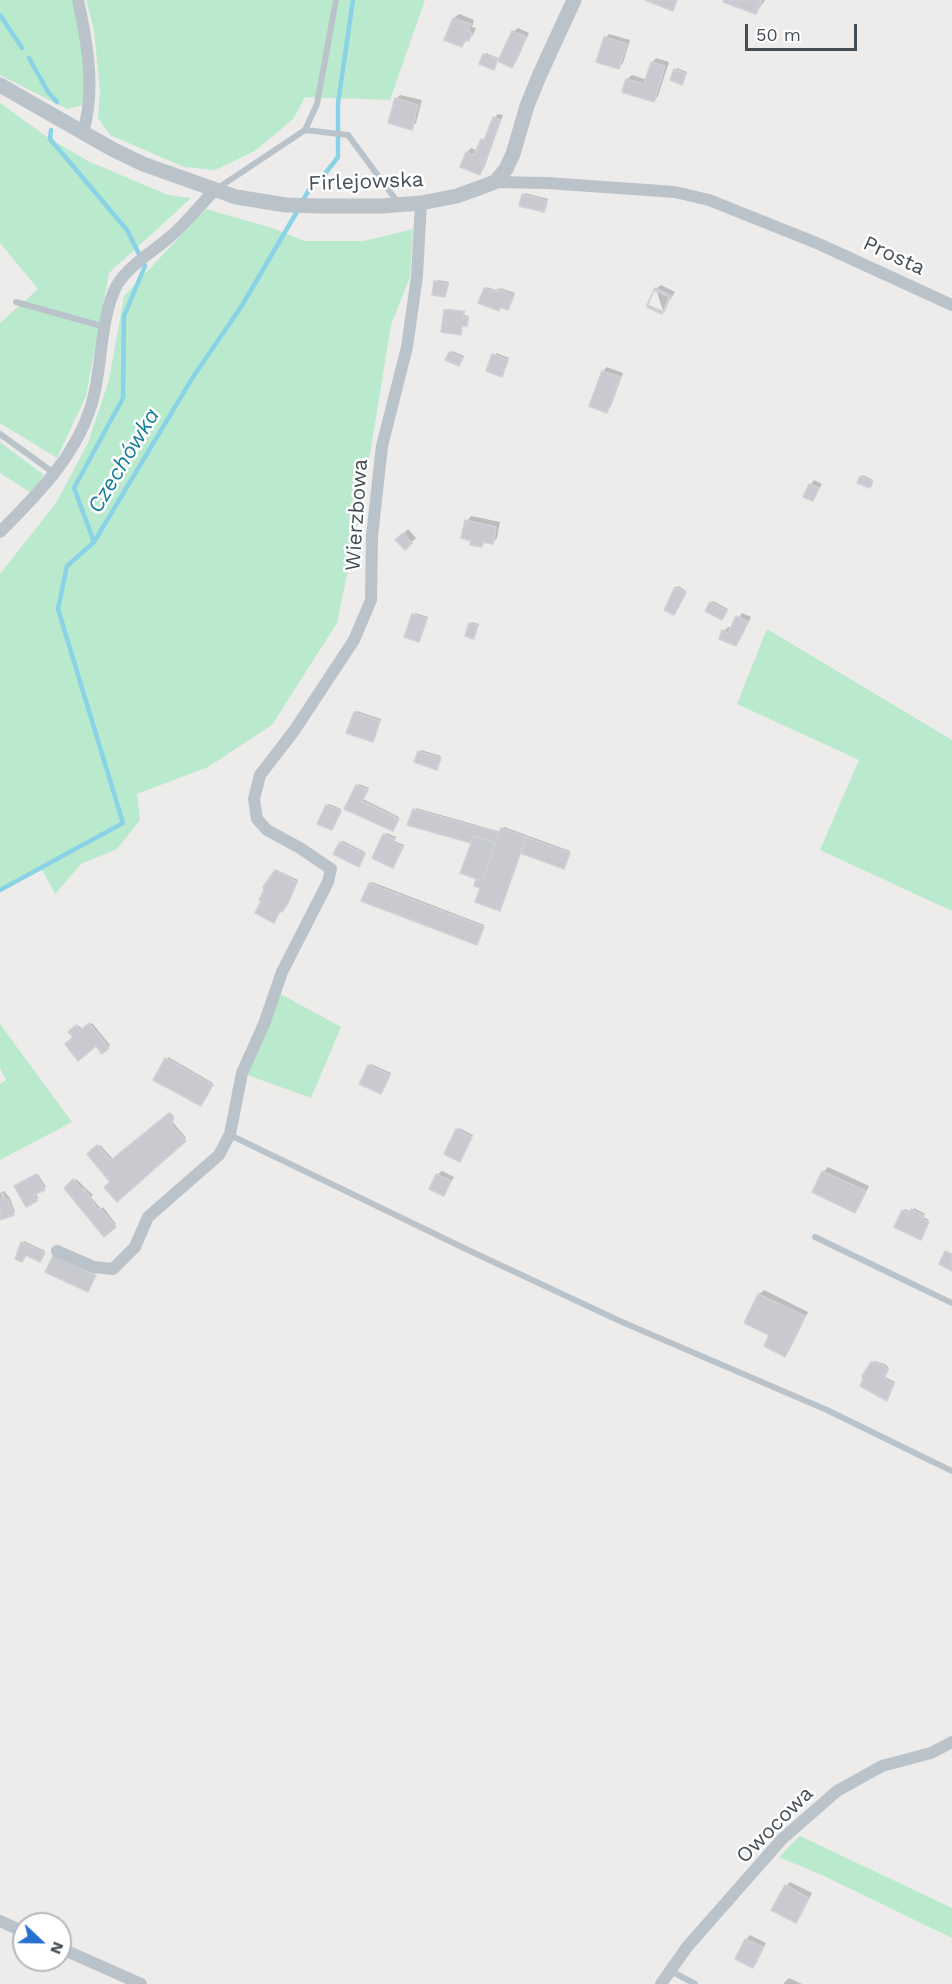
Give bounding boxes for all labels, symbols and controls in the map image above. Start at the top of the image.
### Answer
scale bar [748,12,860,50]
text: 50 m [756,24,801,45]
street label: Firlejowska [308,167,424,197]
street label: Prosta [859,231,929,281]
water label: Czechówka [82,404,166,518]
street label: Wierzbowa [341,458,373,572]
street label: Owocowa [731,1781,819,1869]
north arrow [12,1912,72,1972]
text: N [46,1939,68,1957]

